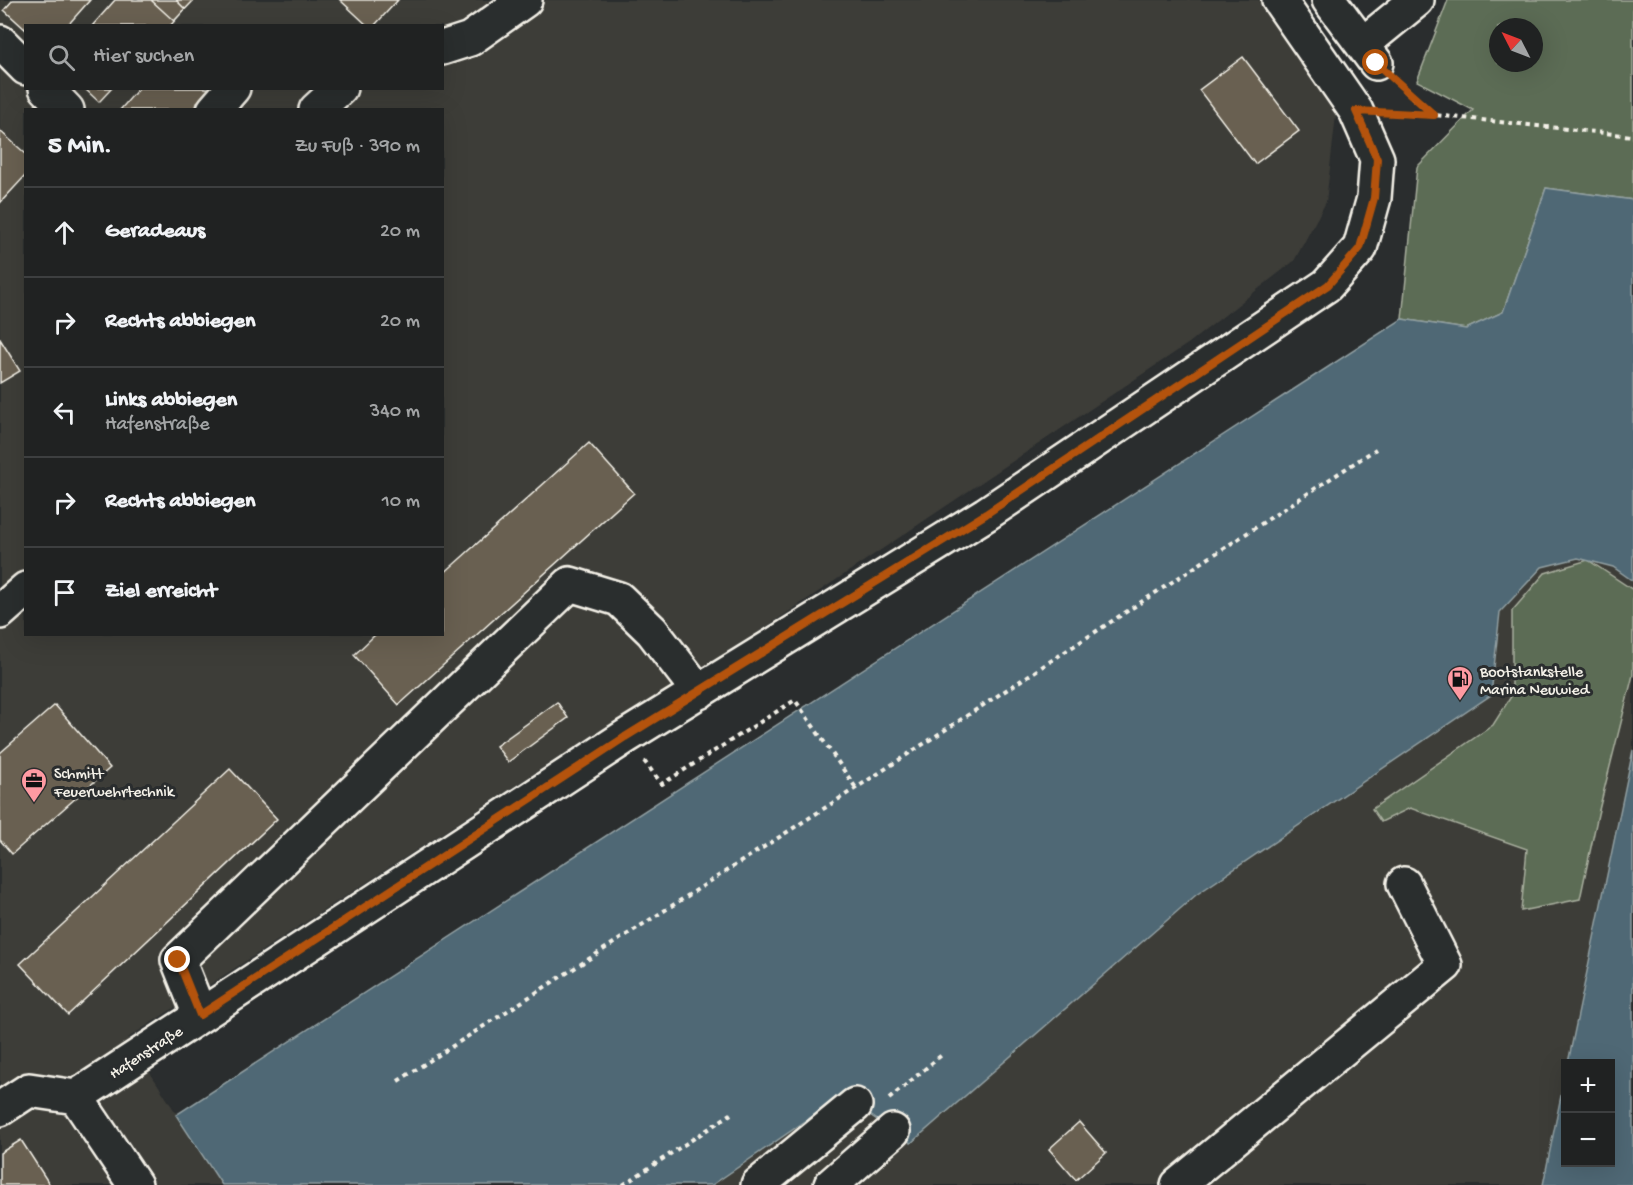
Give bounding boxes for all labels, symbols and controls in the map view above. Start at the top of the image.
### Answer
north arrow [1489,18,1543,72]
search box [24,24,444,90]
icon: search [45,41,78,74]
text: Hier suchen [93,44,194,70]
route start [1362,49,1388,75]
text: 5 Min. [48,132,112,163]
text: Zu Fuß · 390 m [295,136,420,159]
icon: ahead [48,216,81,249]
text: Geradeaus [105,219,205,245]
text: 20 m [380,221,420,244]
icon: right [48,306,81,339]
text: Rechts abbiegen [105,309,255,335]
text: 20 m [380,311,420,334]
text: Links abbiegen [105,388,237,414]
icon: left [48,396,81,429]
text: 340 m [370,401,420,424]
text: Hafenstraße [105,414,210,437]
icon: right [48,486,81,519]
text: Rechts abbiegen [105,489,255,515]
text: 10 m [382,491,420,514]
icon: arrive [48,576,81,609]
text: Ziel erreicht [105,579,217,605]
fuel station icon: Bootstankstelle Marina Neuwied [1445,664,1475,702]
place label: Bootstankstelle Marina Neuwied [1479,664,1591,701]
office icon: Schmitt Feuerwehrtechnik [19,766,49,804]
place label: Schmitt Feuerwehrtechnik [53,766,176,803]
route end [164,946,190,972]
street label: Hafenstraße [107,1023,188,1085]
map controls [1561,1059,1615,1167]
button: + [1561,1059,1615,1113]
button: − [1561,1113,1615,1167]

